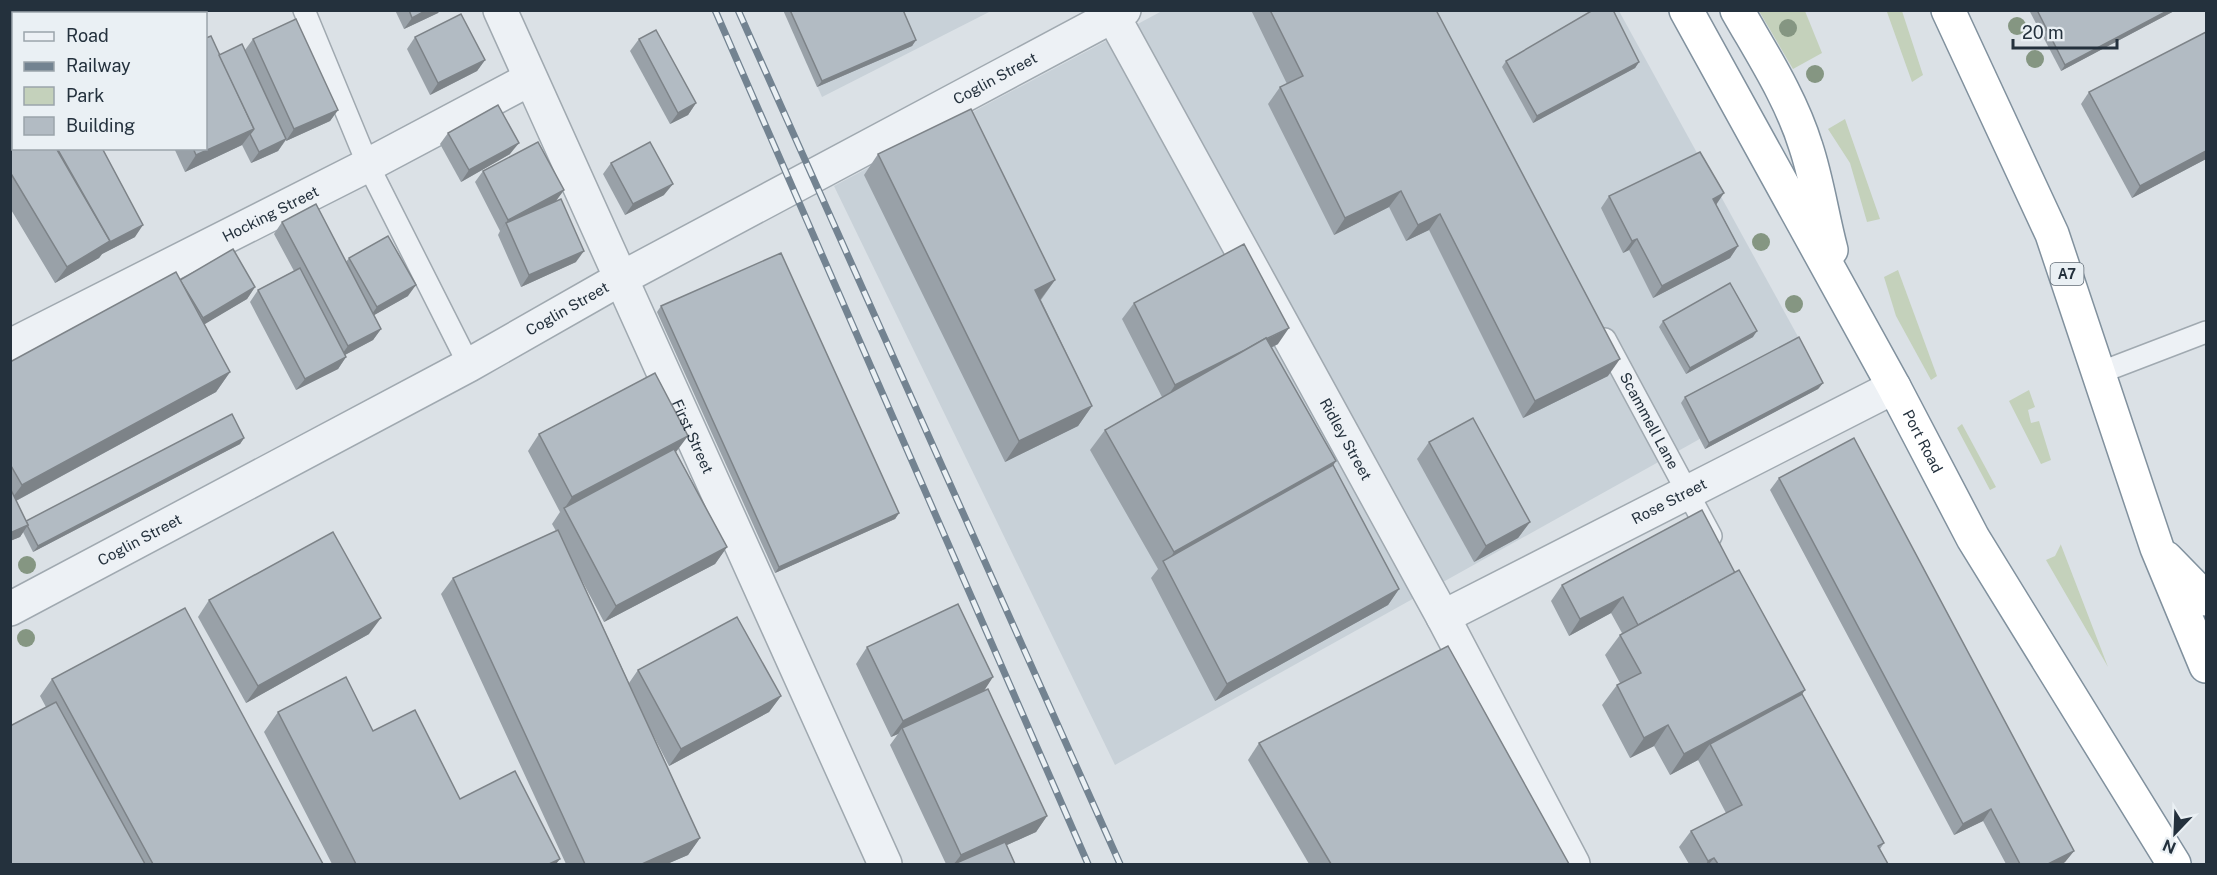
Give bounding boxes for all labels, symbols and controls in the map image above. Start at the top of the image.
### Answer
legend [12,12,207,150]
scale bar [2013,12,2116,50]
text: 20 m [2022,22,2064,43]
text: Road [66,25,109,46]
street label: Coglin Street [950,49,1040,108]
text: Railway [66,55,131,76]
text: Park [66,85,104,106]
text: Building [66,115,135,136]
street label: Hocking Street [219,182,322,245]
road number: A7 [2050,263,2084,285]
street label: Coglin Street [523,278,612,339]
street label: Scammell Lane [1617,369,1682,472]
street label: Ridley Street [1317,395,1375,483]
street label: First Street [669,397,717,476]
street label: Port Road [1899,407,1946,476]
street label: Rose Street [1629,475,1710,527]
street label: Coglin Street [95,510,185,569]
north arrow [2145,803,2205,863]
text: N [2160,835,2179,858]

